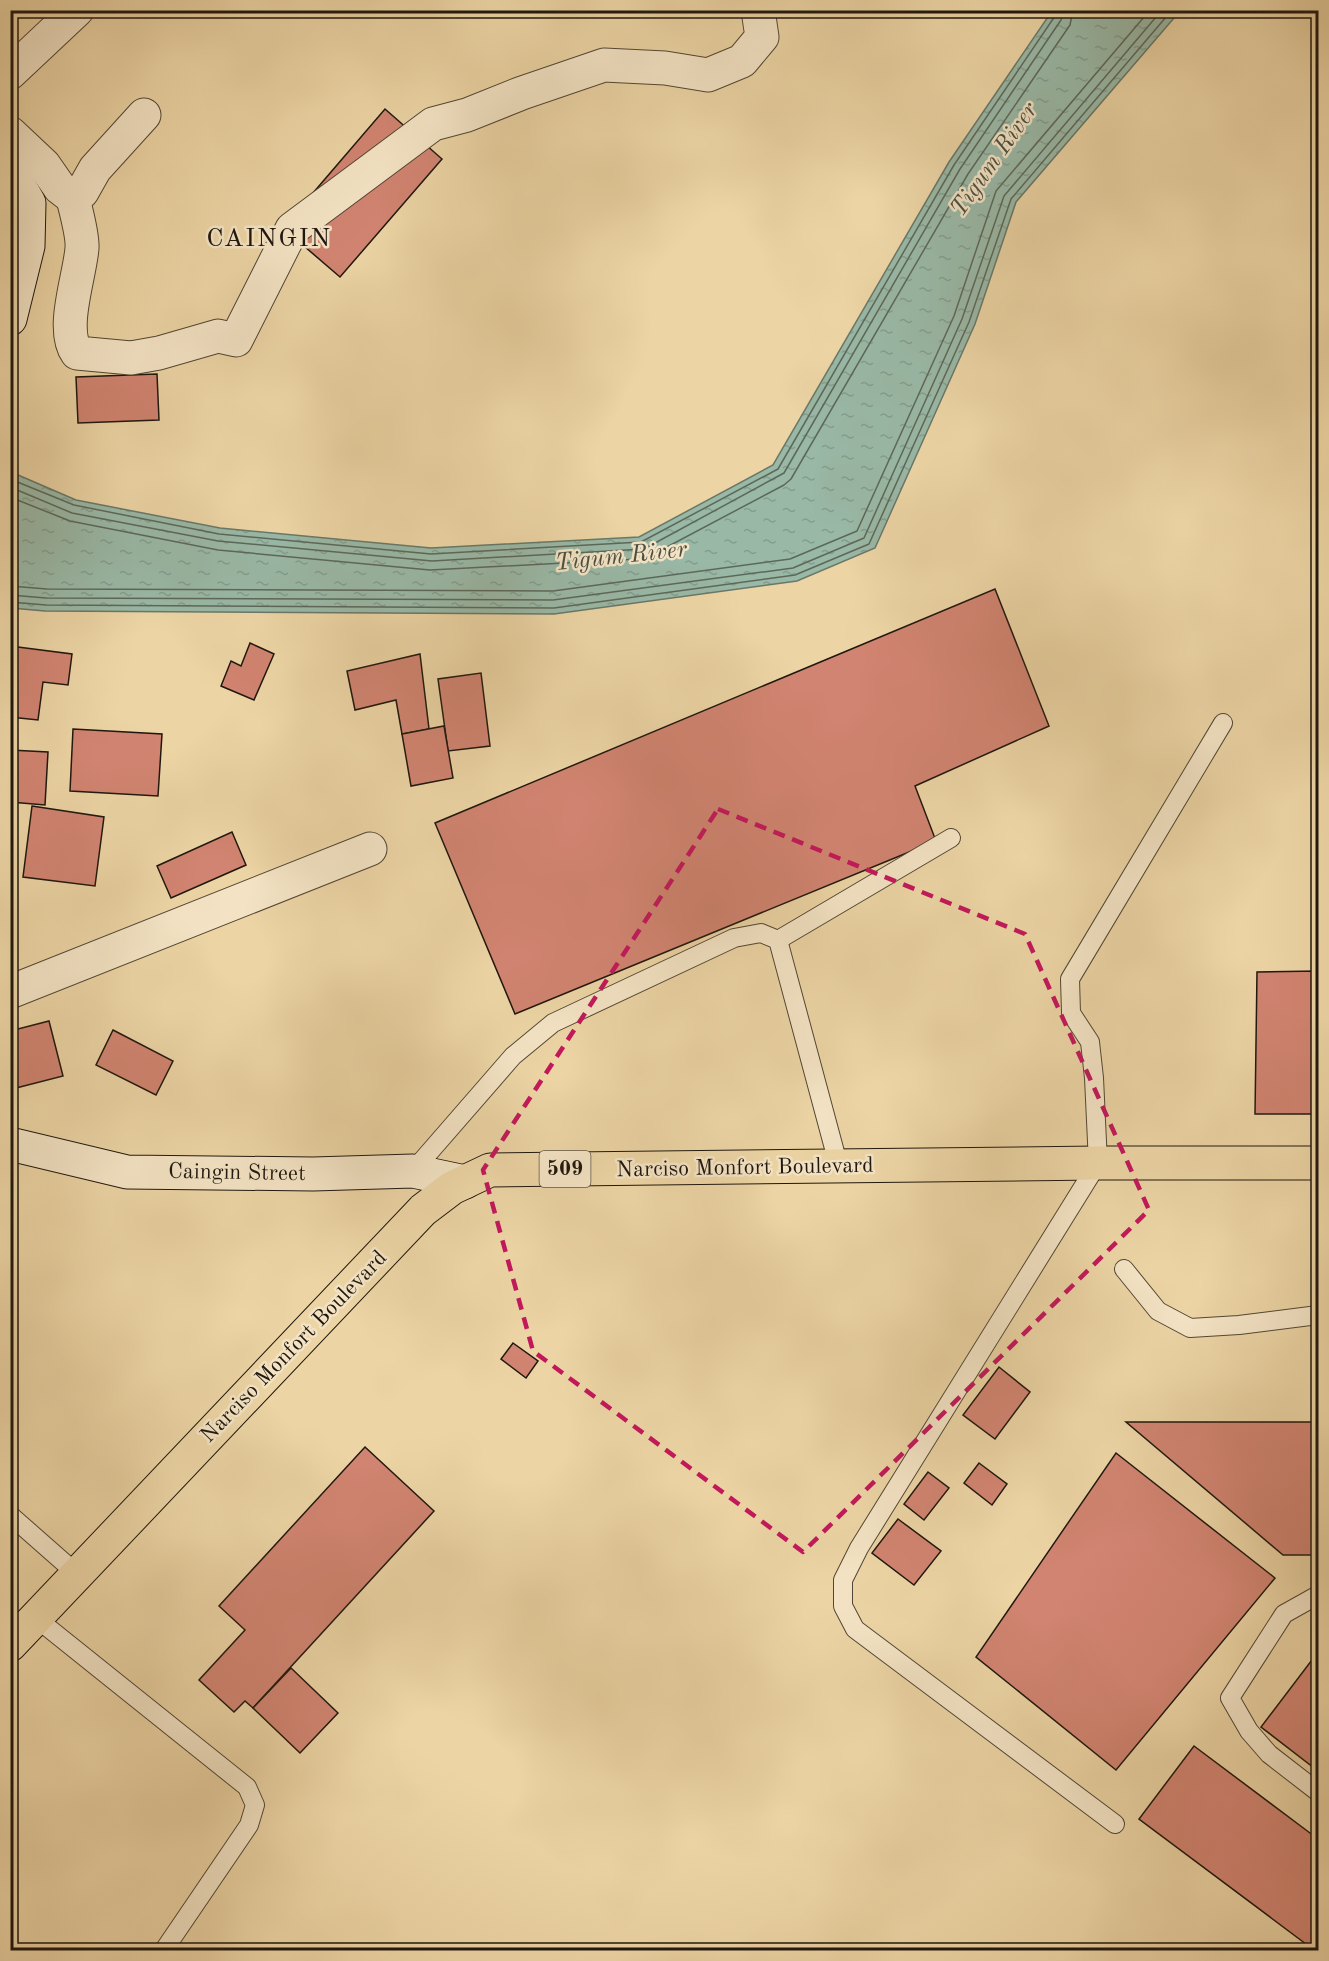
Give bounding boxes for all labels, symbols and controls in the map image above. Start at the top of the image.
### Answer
water label: Tigum River [947,98,1043,221]
district label: CAINGIN [206,226,332,252]
water label: Tigum River [554,538,689,576]
road number: 509 [540,1151,590,1187]
street label: Narciso Monfort Boulevard [616,1155,874,1181]
street label: Caingin Street [168,1161,306,1185]
street label: Narciso Monfort Boulevard [197,1247,391,1447]

